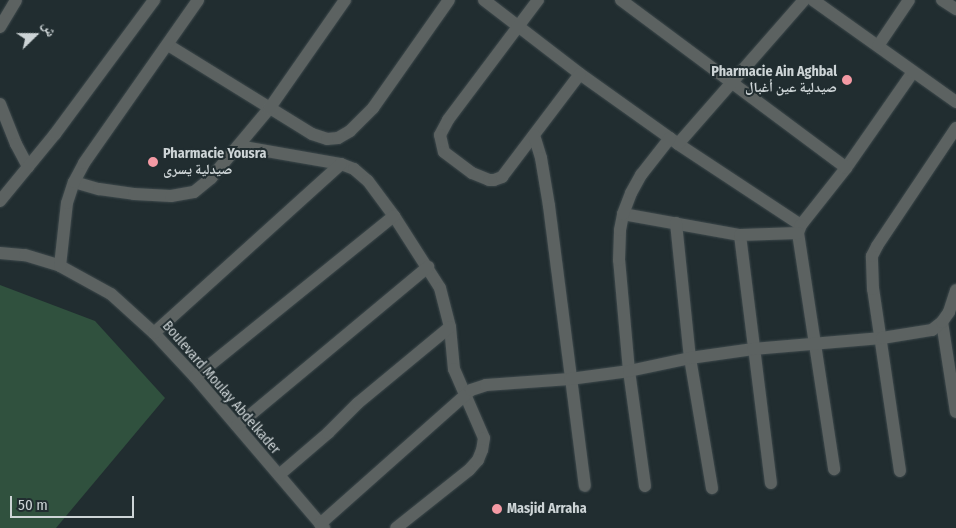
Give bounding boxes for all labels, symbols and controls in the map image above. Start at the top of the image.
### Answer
north arrow [10,10,60,60]
text: ش [39,19,60,39]
place label: Pharmacie Ain Aghbal صيدلية عين أغبال [711,64,837,96]
marker: Pharmacie Ain Aghbal صيدلية عين أغبال [841,74,853,86]
place label: Pharmacie Yousra صيدلية يسرى [163,146,266,178]
marker: Pharmacie Yousra صيدلية يسرى [147,156,159,168]
street label: Boulevard Moulay Abdelkader [159,318,283,458]
scale bar [12,486,136,518]
text: 50 m [18,496,48,514]
place label: Masjid Arraha [507,501,587,517]
marker: Masjid Arraha [491,503,503,515]

